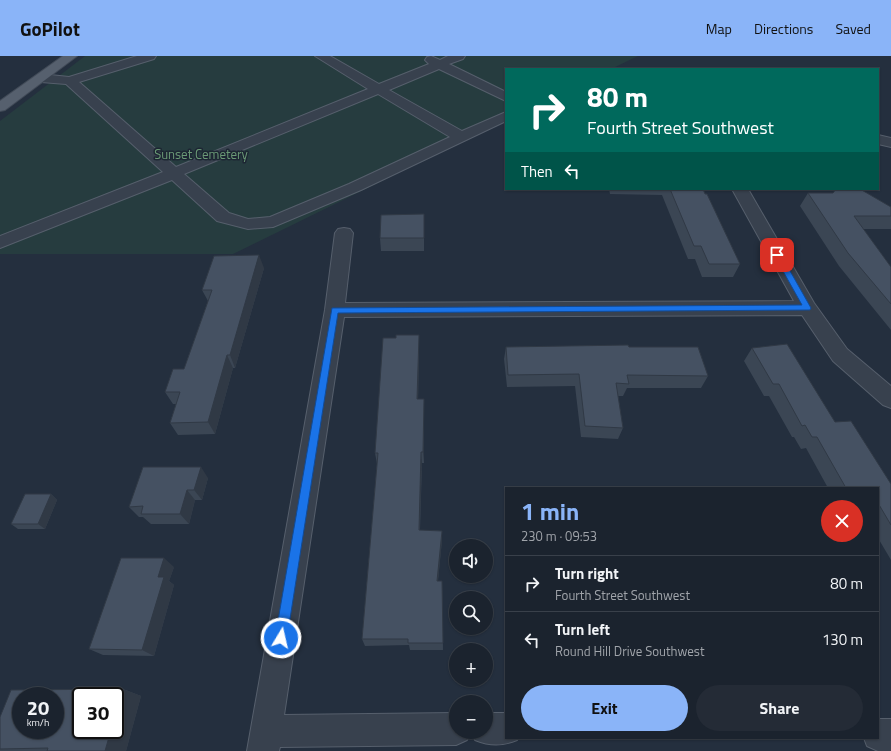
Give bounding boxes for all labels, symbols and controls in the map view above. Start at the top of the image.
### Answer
text: GoPilot [20,14,80,43]
text: Map [706,18,732,39]
text: Directions [754,18,813,39]
text: Saved [835,18,871,39]
text: 80 m [587,75,648,118]
icon: right [521,84,573,136]
text: Fourth Street Southwest [587,114,774,141]
park label: Sunset Cemetery [154,144,248,164]
text: Then [521,160,553,183]
icon: left [561,160,583,182]
pin [760,238,794,272]
icon: arrive [766,244,788,266]
text: 1 min [521,493,579,529]
button: close [821,500,863,542]
text: 230 m · 09:53 [521,526,597,546]
map controls [449,539,493,739]
button: sound [449,539,493,583]
text: Turn right [555,562,619,585]
text: 80 m [830,572,863,595]
icon: right [521,573,543,595]
text: Fourth Street Southwest [555,585,690,605]
button: search [449,591,493,635]
position arrow [260,617,302,659]
text: Turn left [555,618,610,641]
text: 130 m [822,628,863,651]
icon: left [521,629,543,651]
text: Round Hill Drive Southwest [555,641,704,661]
button: + [449,643,493,687]
button: Exit [521,685,688,731]
button: Share [696,685,863,731]
speed limit sign: 30 [72,687,124,739]
text: 20 [27,692,49,723]
button: − [449,695,493,739]
text: km/h [27,715,49,730]

